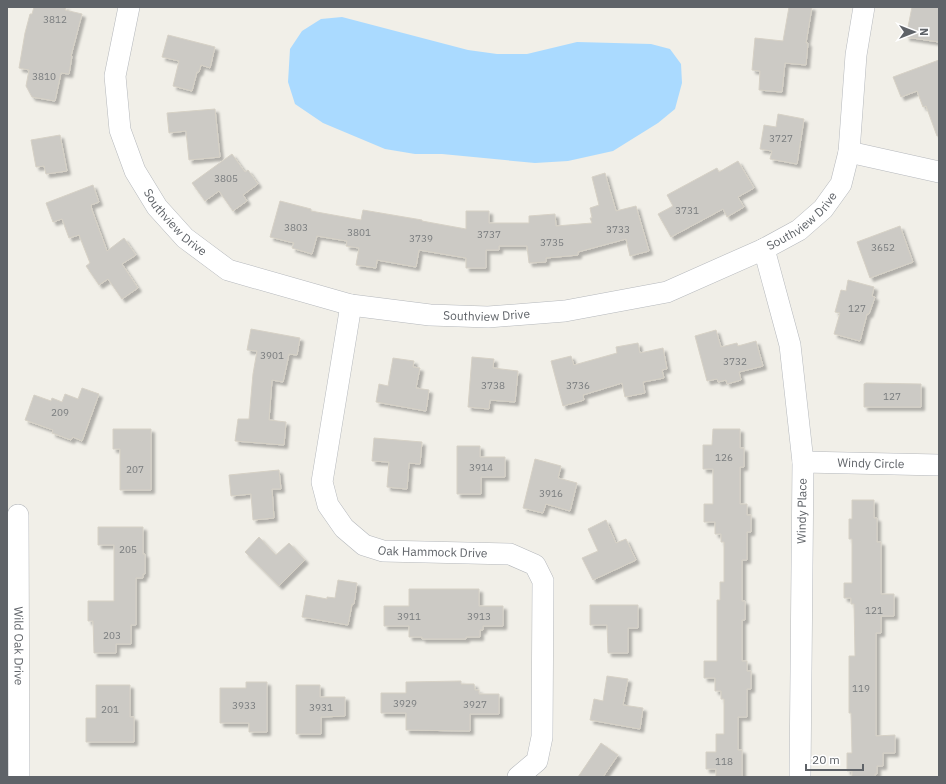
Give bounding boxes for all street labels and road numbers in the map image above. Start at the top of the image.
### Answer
street label: Southview Drive [141,186,210,259]
street label: Southview Drive [764,188,840,253]
street label: Southview Drive [443,306,531,324]
street label: Windy Circle [837,455,905,471]
street label: Windy Place [793,478,810,544]
street label: Oak Hammock Drive [376,542,488,560]
street label: Wild Oak Drive [11,607,27,686]

